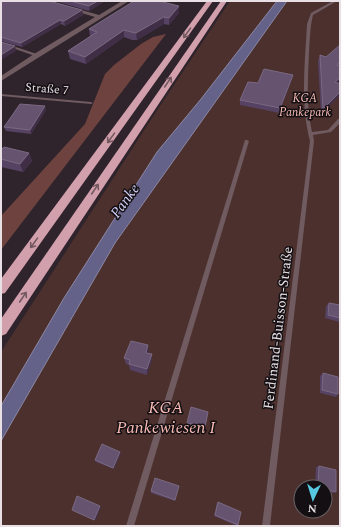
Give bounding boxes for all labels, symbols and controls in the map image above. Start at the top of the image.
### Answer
one-way arrow [183,27,191,38]
one-way arrow [164,76,172,87]
street label: Straße 7 [24,78,70,100]
park label: KGA Pankepark [279,89,331,122]
one-way arrow [106,132,115,143]
water label: Panke [105,179,146,223]
one-way arrow [91,184,99,195]
one-way arrow [30,237,38,248]
street label: Ferdinand-Buisson-Straße [258,245,298,411]
one-way arrow [19,291,27,303]
park label: KGA Pankewiesen I [116,395,217,441]
north arrow [293,479,333,519]
text: N [307,500,317,517]

